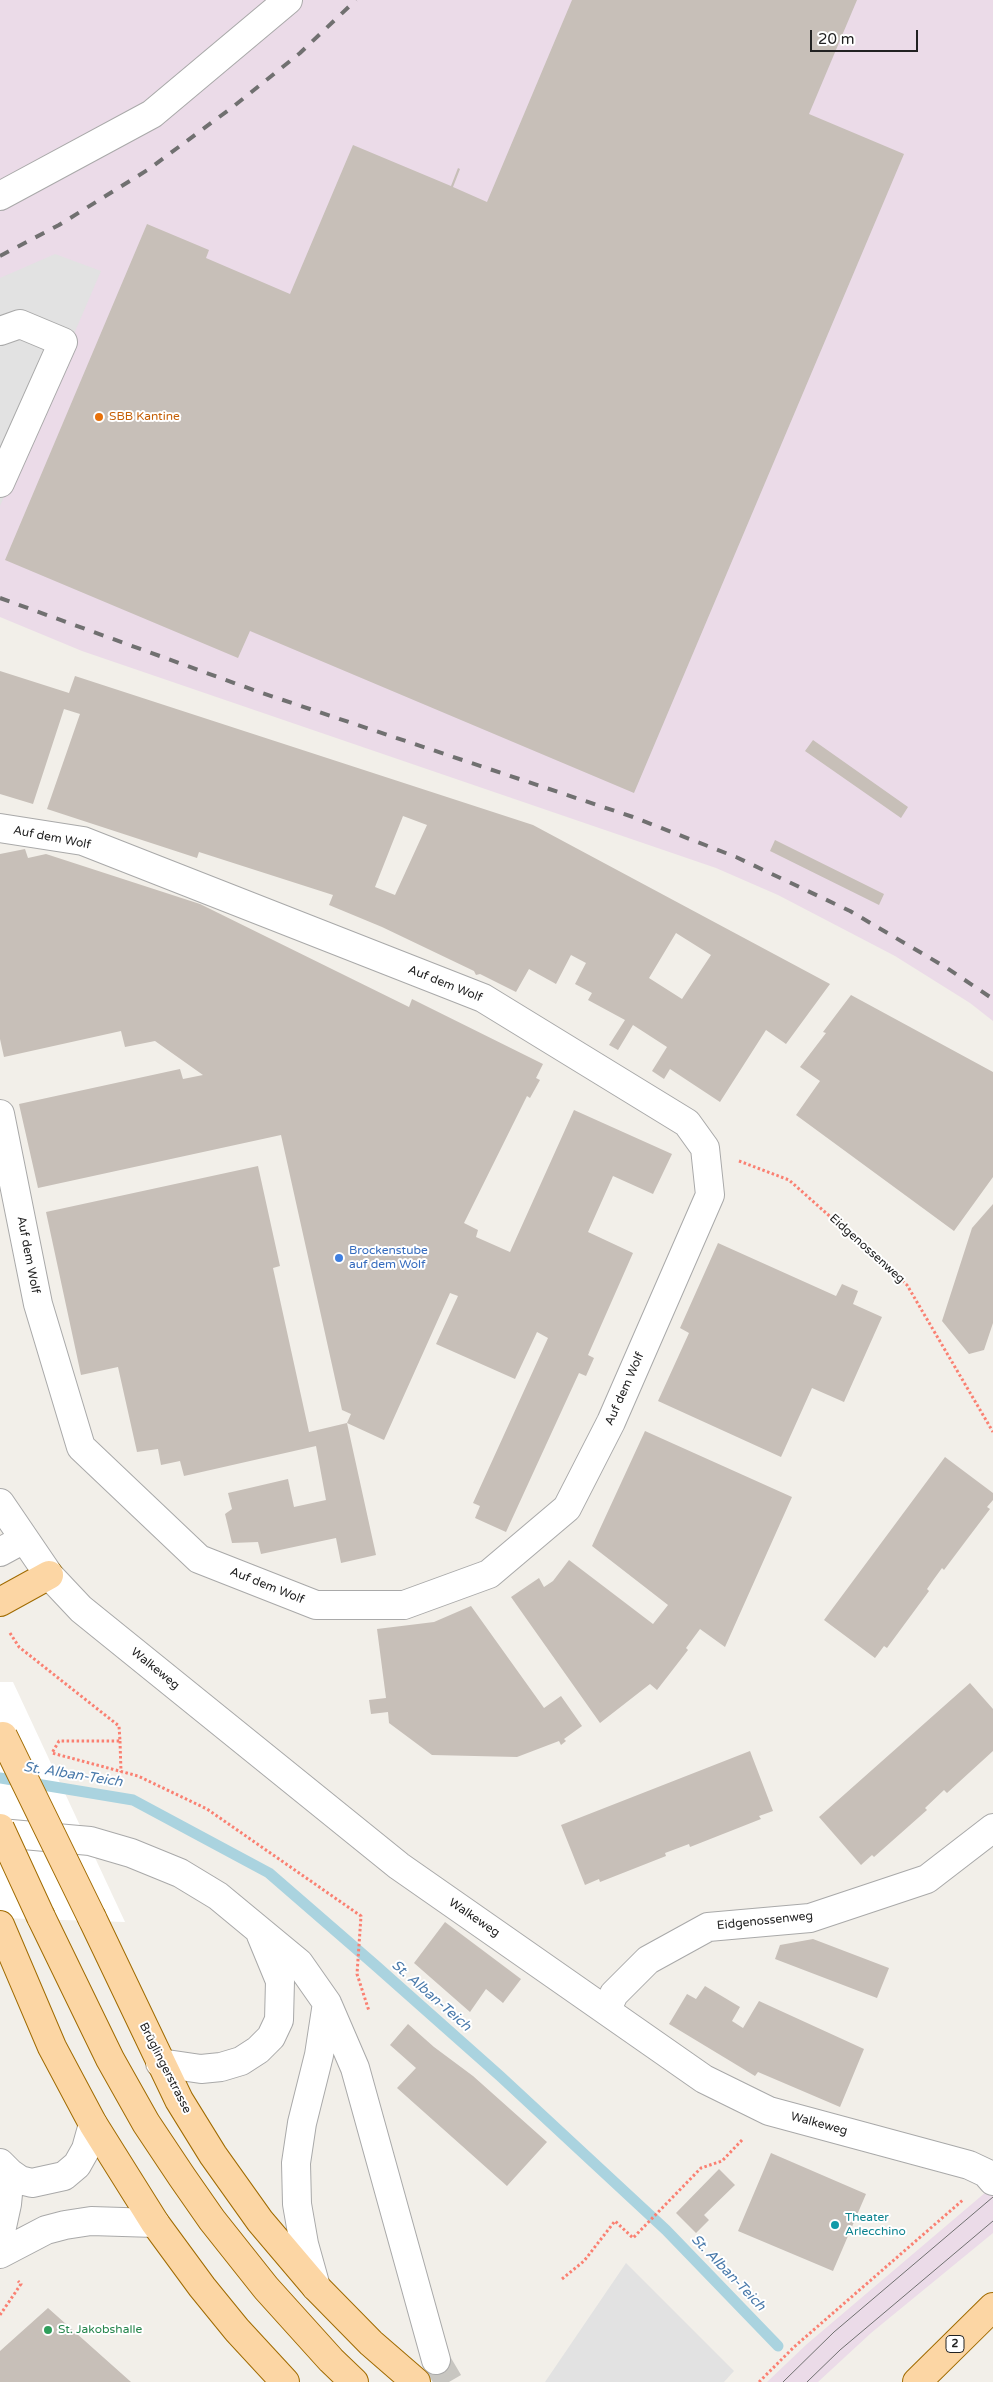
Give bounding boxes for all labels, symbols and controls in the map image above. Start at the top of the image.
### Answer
scale bar [813,20,920,52]
text: 20 m [818,30,855,48]
place label: SBB Kantine [109,410,180,424]
marker: SBB Kantine [93,411,105,423]
street label: Auf dem Wolf [12,823,92,853]
street label: Auf dem Wolf [406,963,484,1005]
street label: Eidgenossenweg [826,1211,908,1287]
street label: Auf dem Wolf [13,1215,43,1295]
place label: Brockenstube auf dem Wolf [349,1244,428,1272]
marker: Brockenstube auf dem Wolf [333,1252,345,1264]
street label: Auf dem Wolf [602,1350,648,1428]
street label: Auf dem Wolf [228,1565,306,1607]
street label: Walkeweg [128,1645,182,1693]
water label: St. Alban-Teich [22,1759,124,1791]
street label: Walkeweg [446,1896,502,1940]
street label: Eidgenossenweg [716,1909,814,1933]
water label: St. Alban-Teich [388,1957,474,2035]
street label: Brüglingerstrasse [136,2020,194,2116]
street label: Walkeweg [789,2109,849,2139]
place label: Theater Arlecchino [845,2211,906,2239]
marker: Theater Arlecchino [829,2219,841,2231]
water label: St. Alban-Teich [687,2231,769,2315]
place label: St. Jakobshalle [58,2323,142,2337]
marker: St. Jakobshalle [42,2324,54,2336]
road number: 2 [946,2336,964,2352]

